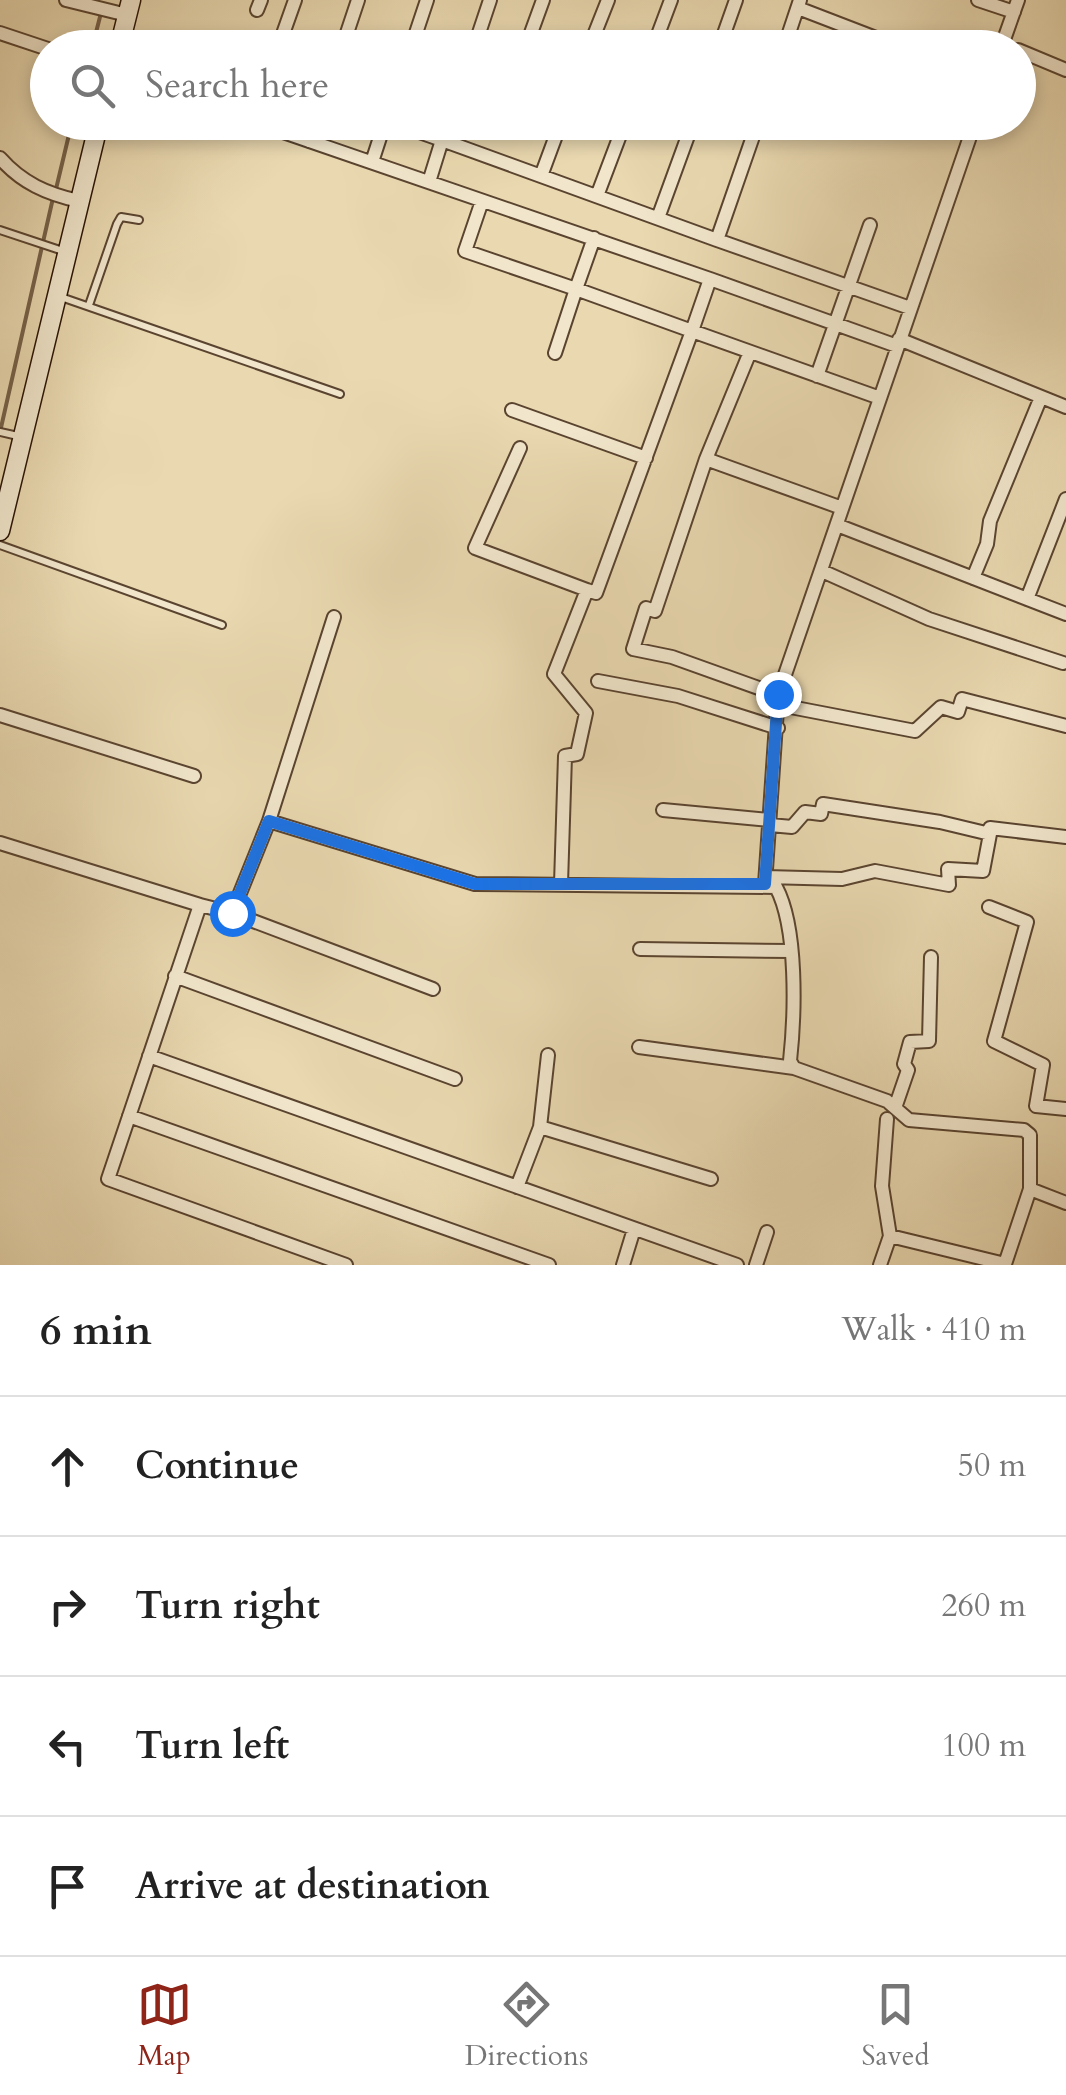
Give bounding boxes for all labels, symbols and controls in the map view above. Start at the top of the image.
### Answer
search box [30,30,1036,140]
icon: search [65,58,120,113]
text: Search here [145,59,329,111]
route end [756,672,802,718]
route start [210,891,256,937]
text: 6 min [40,1302,152,1359]
text: Walk · 410 m [841,1308,1026,1352]
icon: ahead [40,1439,95,1494]
text: Continue [135,1440,299,1492]
text: 50 m [958,1444,1026,1488]
icon: right [40,1579,95,1634]
text: Turn right [135,1580,320,1632]
text: 260 m [941,1584,1026,1628]
icon: left [40,1719,95,1774]
text: Turn left [135,1720,289,1772]
text: 100 m [941,1724,1026,1768]
icon: arrive [40,1859,95,1914]
text: Arrive at destination [135,1860,490,1912]
tab: Map [137,1977,192,2075]
tab: Directions [465,1977,588,2075]
tab: Saved [861,1977,929,2075]

